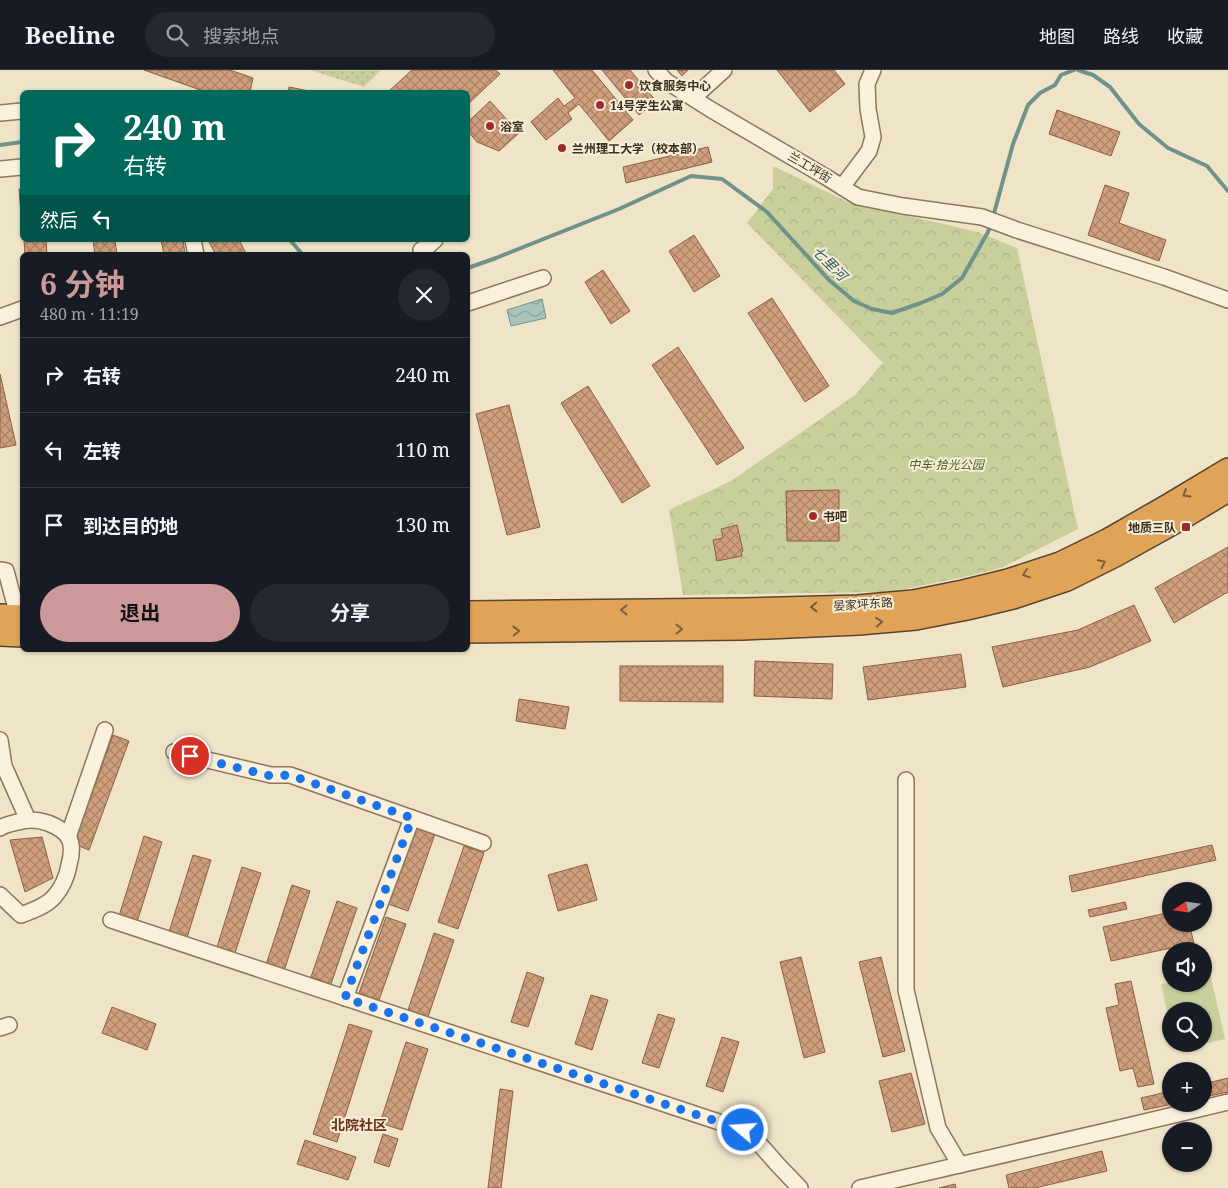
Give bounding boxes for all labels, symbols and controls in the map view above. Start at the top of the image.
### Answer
search box [145,12,495,57]
text: Beeline [25,18,115,51]
icon: search [163,21,191,49]
text: 搜索地点 [203,23,279,49]
text: 地图 [1039,24,1075,48]
text: 路线 [1103,24,1139,48]
text: 收藏 [1167,24,1203,48]
place label: 饮食服务中心 [639,77,711,94]
marker: 饮食服务中心 [623,79,635,91]
place label: 14号学生公寓 [610,97,684,114]
marker: 14号学生公寓 [594,99,606,111]
text: 240 m [123,103,226,150]
icon: right [40,110,105,175]
place label: 浴室 [500,118,524,135]
marker: 浴室 [484,120,496,132]
place label: 兰州理工大学（校本部） [572,140,704,157]
marker: 兰州理工大学（校本部） [556,142,568,154]
street label: 兰工坪街 [785,147,835,187]
text: 右转 [123,150,167,180]
icon: left [88,205,116,233]
text: 然后 [40,207,78,233]
water label: 七里河 [808,241,854,287]
text: 6 分钟 [40,263,125,304]
button: close [398,269,450,321]
text: 480 m · 11:19 [40,303,139,325]
icon: right [40,361,68,389]
text: 240 m [395,362,450,388]
text: 右转 [83,363,121,389]
icon: left [40,436,68,464]
text: 110 m [395,437,450,463]
text: 左转 [83,438,121,464]
park label: 中车·拾光公园 [908,456,986,473]
one-way arrow [1183,488,1192,498]
place label: 书吧 [823,508,847,525]
marker: 书吧 [807,510,819,522]
icon: arrive [40,511,68,539]
text: 130 m [395,512,450,538]
text: 到达目的地 [83,513,178,539]
place label: 地质三队 [1128,519,1176,536]
marker: 地质三队 [1180,521,1192,533]
one-way arrow [1097,559,1106,569]
one-way arrow [1022,569,1030,579]
button: 退出 [40,584,240,642]
button: 分享 [250,584,450,642]
street label: 晏家坪东路 [832,593,894,615]
one-way arrow [810,602,818,612]
one-way arrow [620,605,628,615]
one-way arrow [875,617,883,628]
one-way arrow [675,624,683,635]
one-way arrow [512,626,520,637]
pin [169,735,211,777]
icon: arrive [176,742,204,770]
north arrow [1162,882,1212,932]
map controls [1162,882,1212,1172]
button: sound [1162,942,1212,992]
button: search [1162,1002,1212,1052]
button: + [1162,1062,1212,1112]
position arrow [716,1103,768,1155]
district label: 北院社区 [331,1115,387,1134]
button: − [1162,1122,1212,1172]

